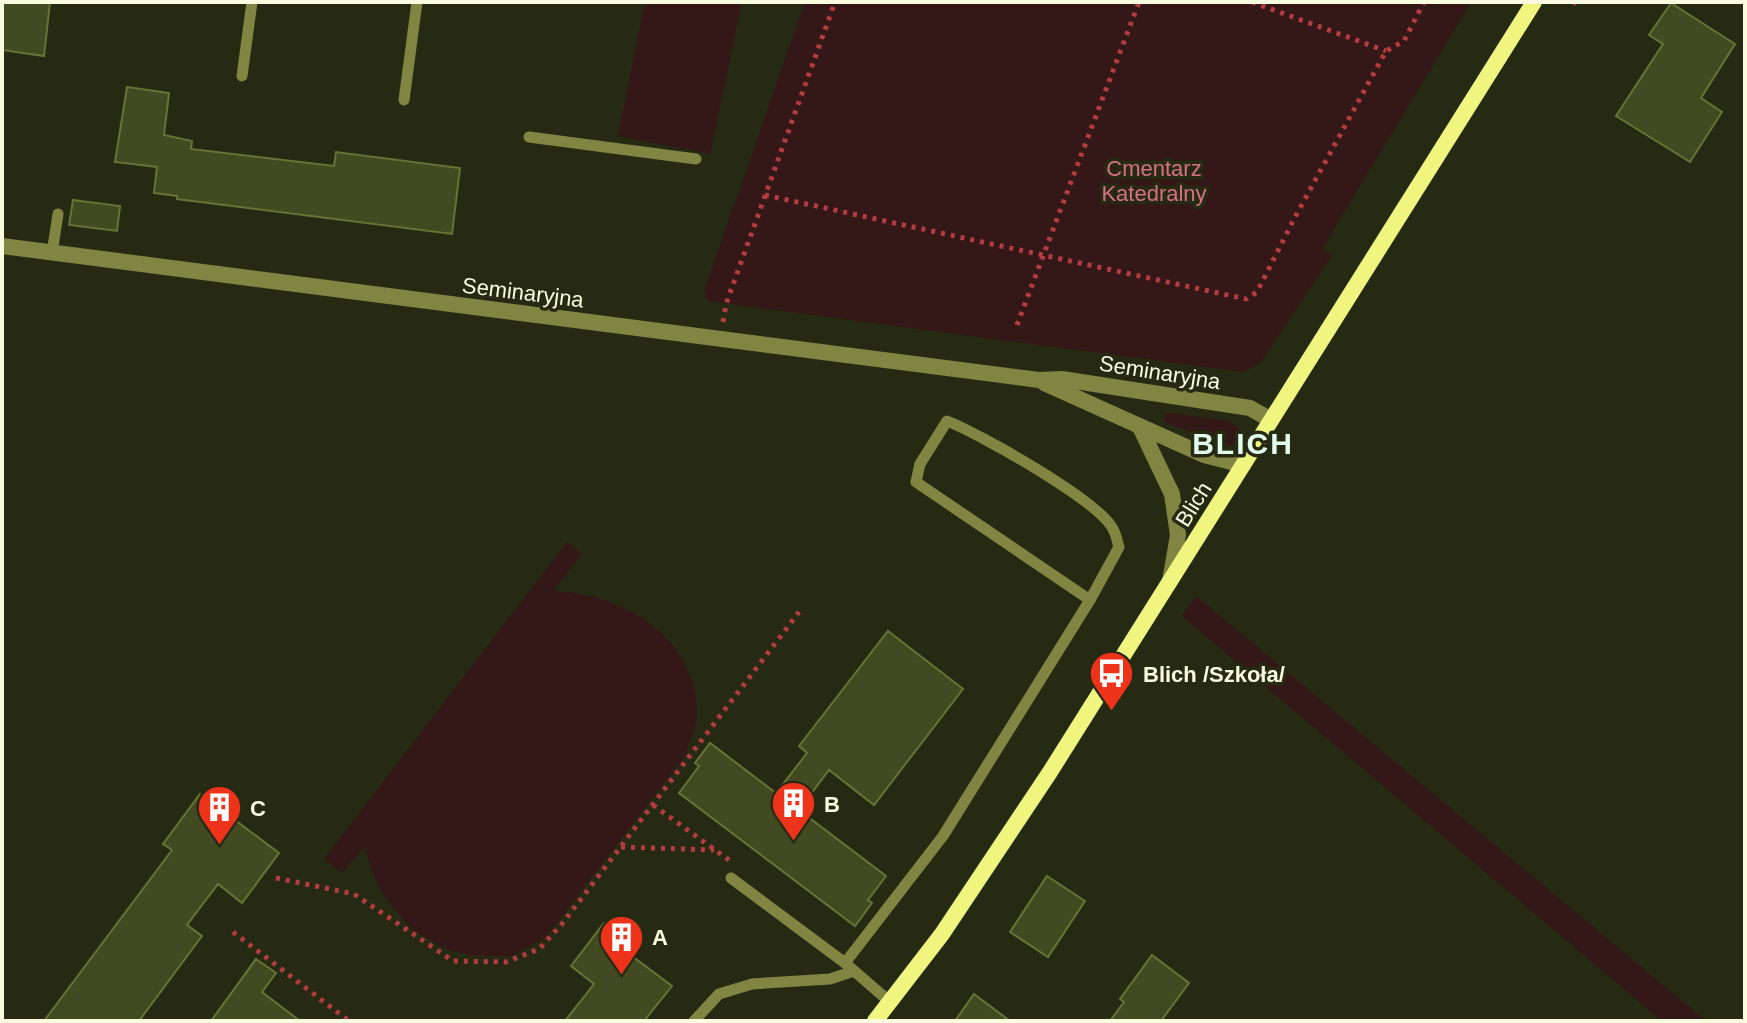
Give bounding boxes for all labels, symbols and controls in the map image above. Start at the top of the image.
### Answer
park label: Cmentarz Katedralny [1101,156,1207,206]
street label: Seminaryjna [461,273,586,312]
street label: Seminaryjna [1098,351,1223,395]
district label: BLICH [1192,427,1294,460]
street label: Blich [1170,477,1217,531]
bus stop icon: Blich /Szkoła/ [1088,650,1136,713]
place label: Blich /Szkoła/ [1143,662,1285,687]
building icon: B [769,780,817,843]
building icon: C [195,784,243,847]
place label: B [824,792,840,817]
place label: C [250,796,266,821]
building icon: A [597,913,645,976]
place label: A [652,925,668,950]

